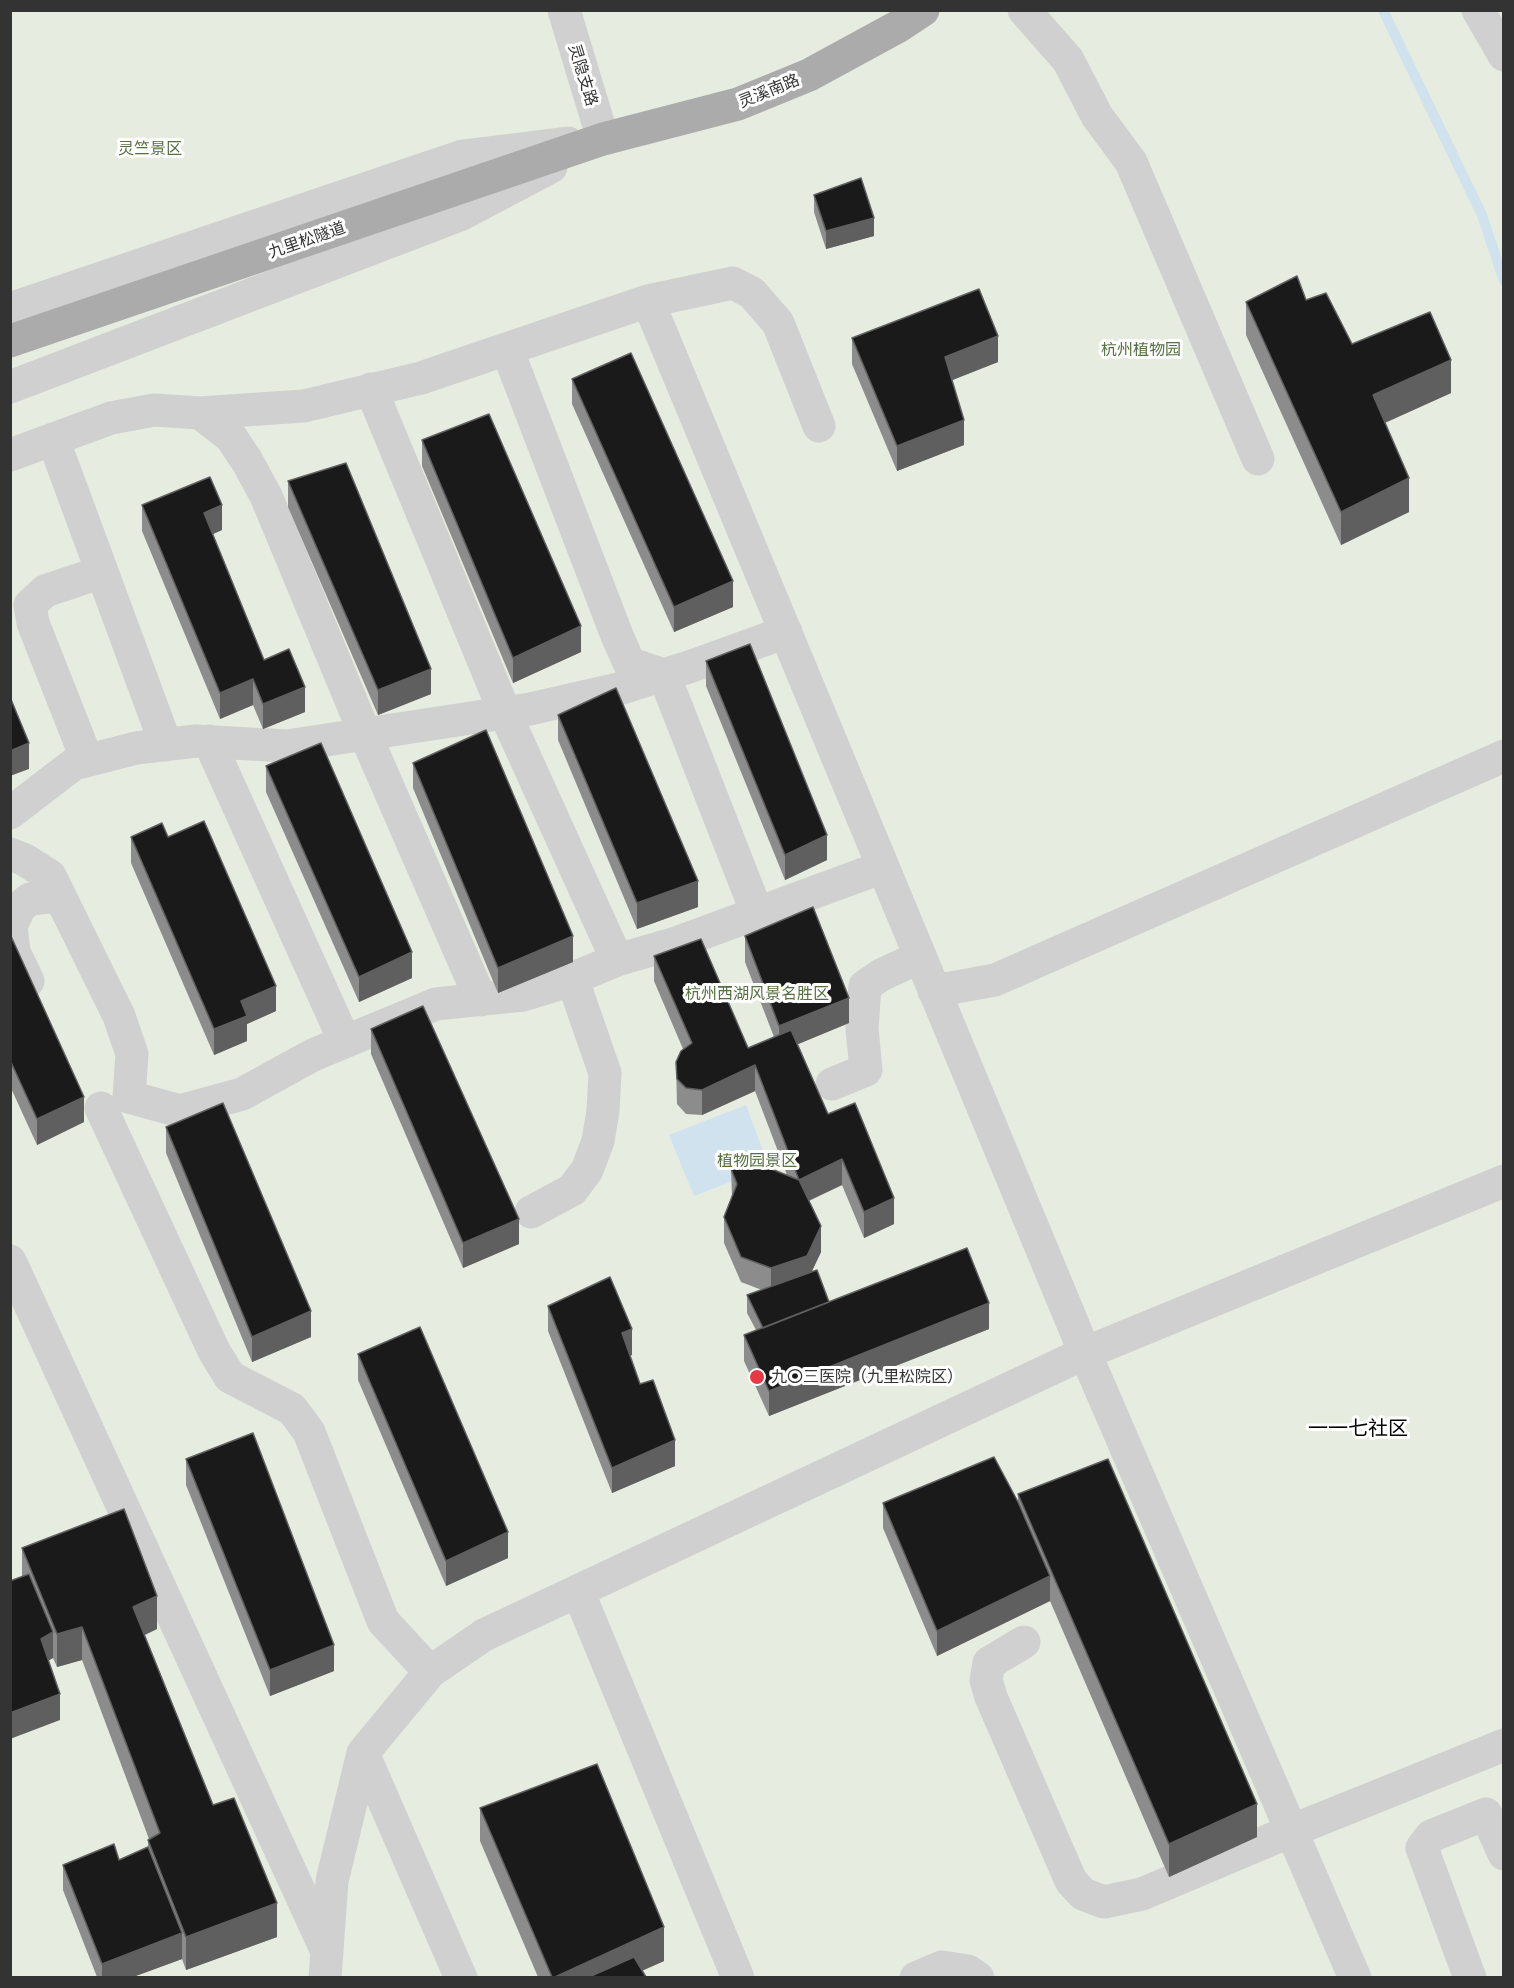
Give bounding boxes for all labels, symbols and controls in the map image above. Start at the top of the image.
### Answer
street label: 灵隐支路 [564,42,602,108]
street label: 灵溪南路 [736,70,802,112]
park label: 灵竺景区 [118,139,182,159]
street label: 九里松隧道 [266,218,348,262]
park label: 杭州植物园 [1101,340,1181,360]
park label: 杭州西湖风景名胜区 [685,984,829,1004]
park label: 植物园景区 [717,1151,797,1171]
place label: 九〇三医院（九里松院区） [771,1367,963,1387]
marker: 九〇三医院（九里松院区） [748,1368,766,1386]
district label: 一一七社区 [1308,1417,1408,1441]

